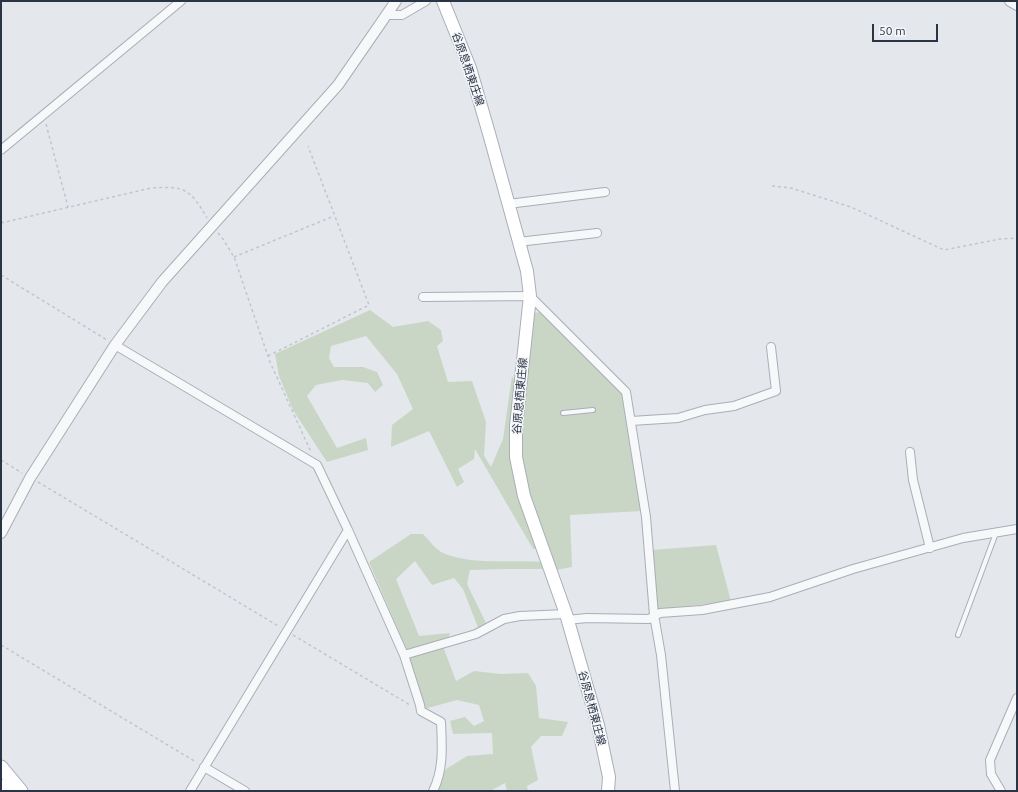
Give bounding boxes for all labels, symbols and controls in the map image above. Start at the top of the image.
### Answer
scale bar [874,16,940,42]
text: 50 m [879,24,906,37]
street label: 谷原息栖東庄線 [449,30,487,108]
street label: 谷原息栖東庄線 [510,357,530,435]
street label: 谷原息栖東庄線 [576,669,608,747]

